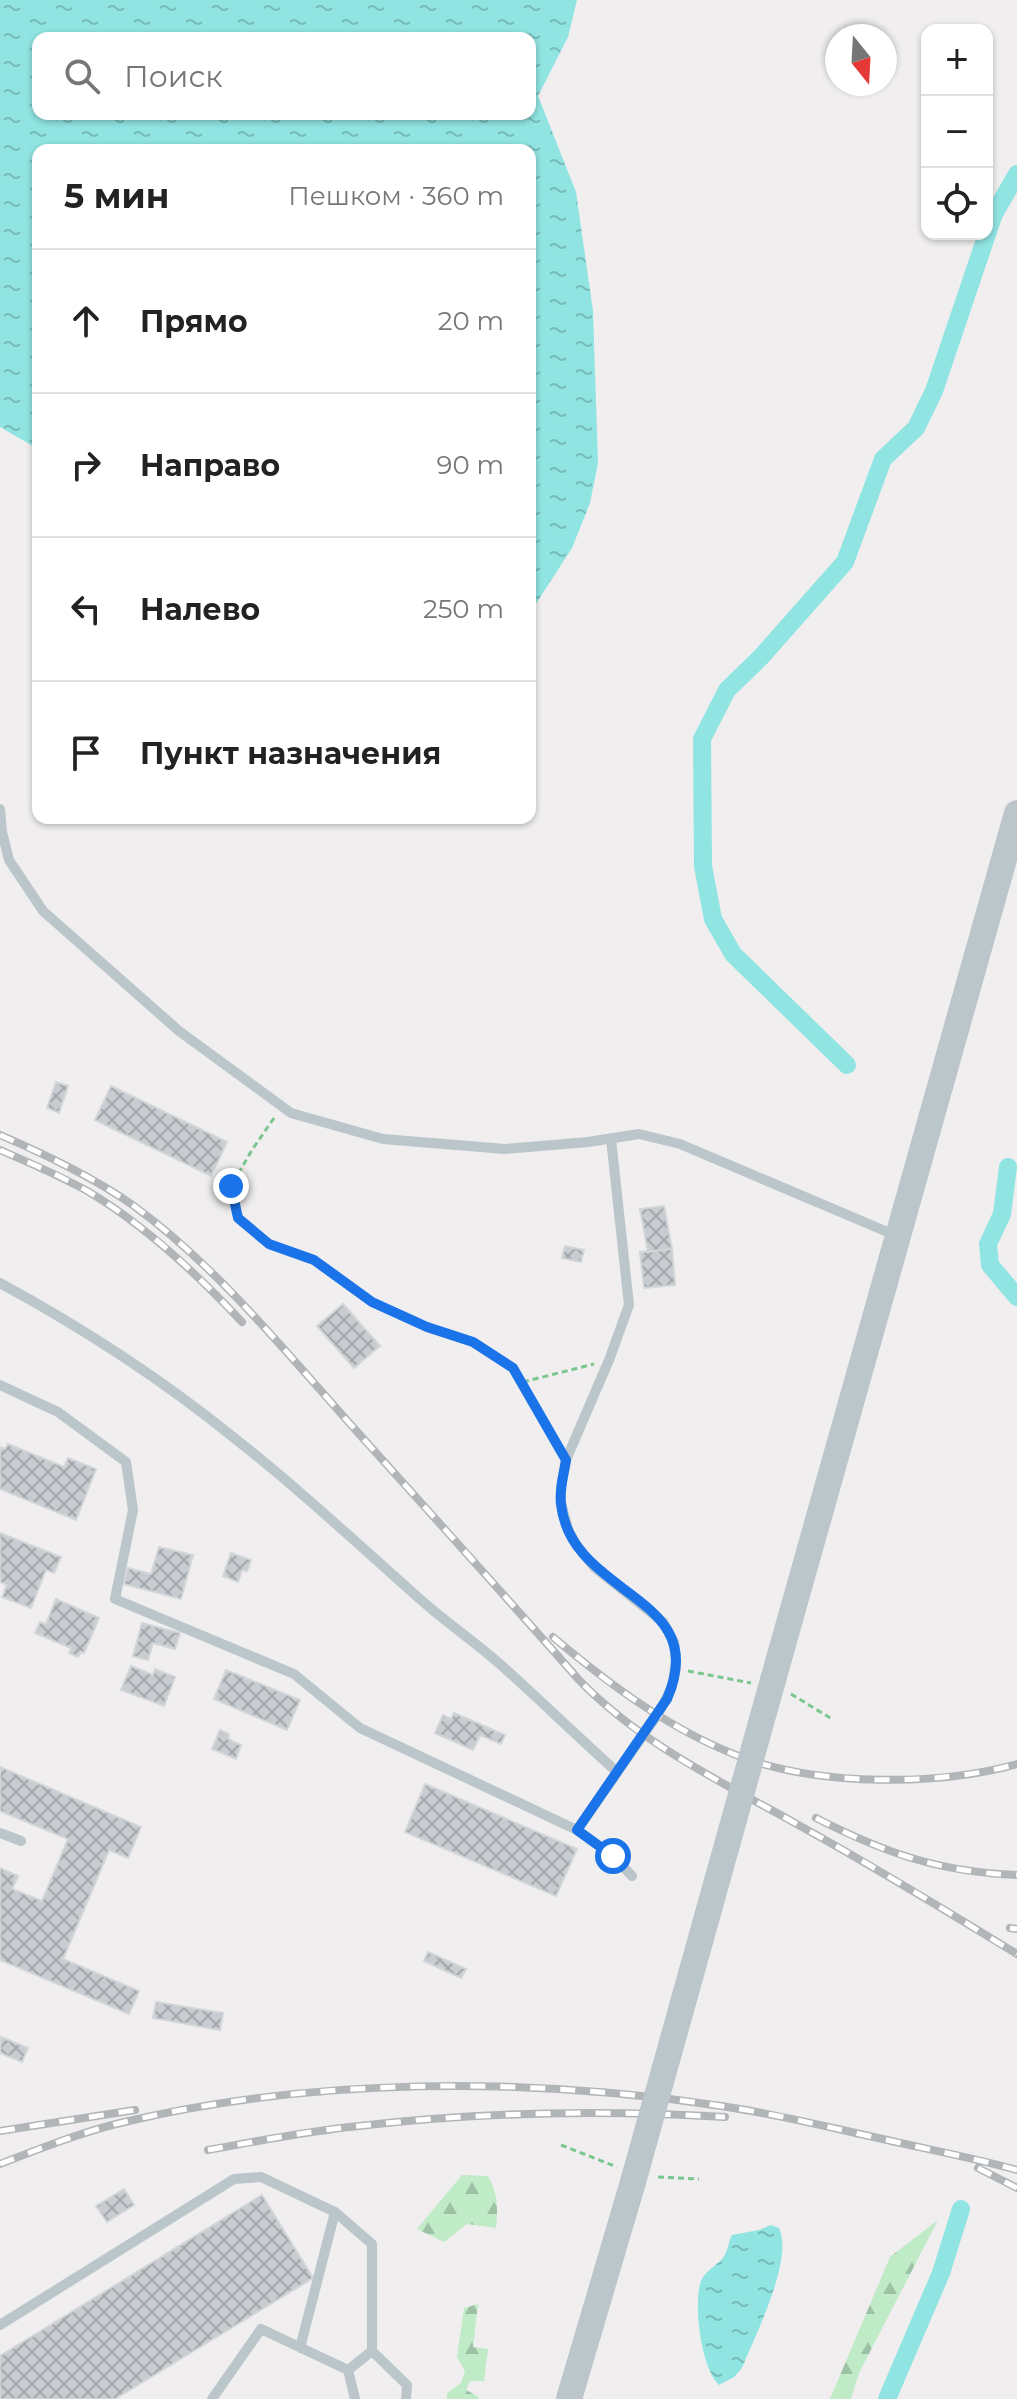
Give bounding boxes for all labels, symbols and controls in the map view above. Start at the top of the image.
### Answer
north arrow [825,24,897,96]
map controls [921,24,993,240]
button: + [921,24,993,96]
search box [32,32,536,120]
icon: search [60,54,104,98]
text: Поиск [124,58,223,95]
button: − [921,96,993,168]
button: locate [921,168,993,240]
text: 5 мин [64,175,169,217]
text: Пешком · 360 m [288,180,504,212]
icon: ahead [64,299,108,343]
text: Прямо [140,303,248,340]
text: 20 m [438,305,504,337]
icon: right [64,443,108,487]
text: Направо [140,447,280,484]
text: 90 m [437,449,504,481]
icon: left [64,587,108,631]
text: Налево [140,591,260,628]
text: 250 m [423,593,504,625]
icon: arrive [64,731,108,775]
text: Пункт назначения [140,735,441,772]
route end [213,1168,249,1204]
route start [595,1838,631,1874]

